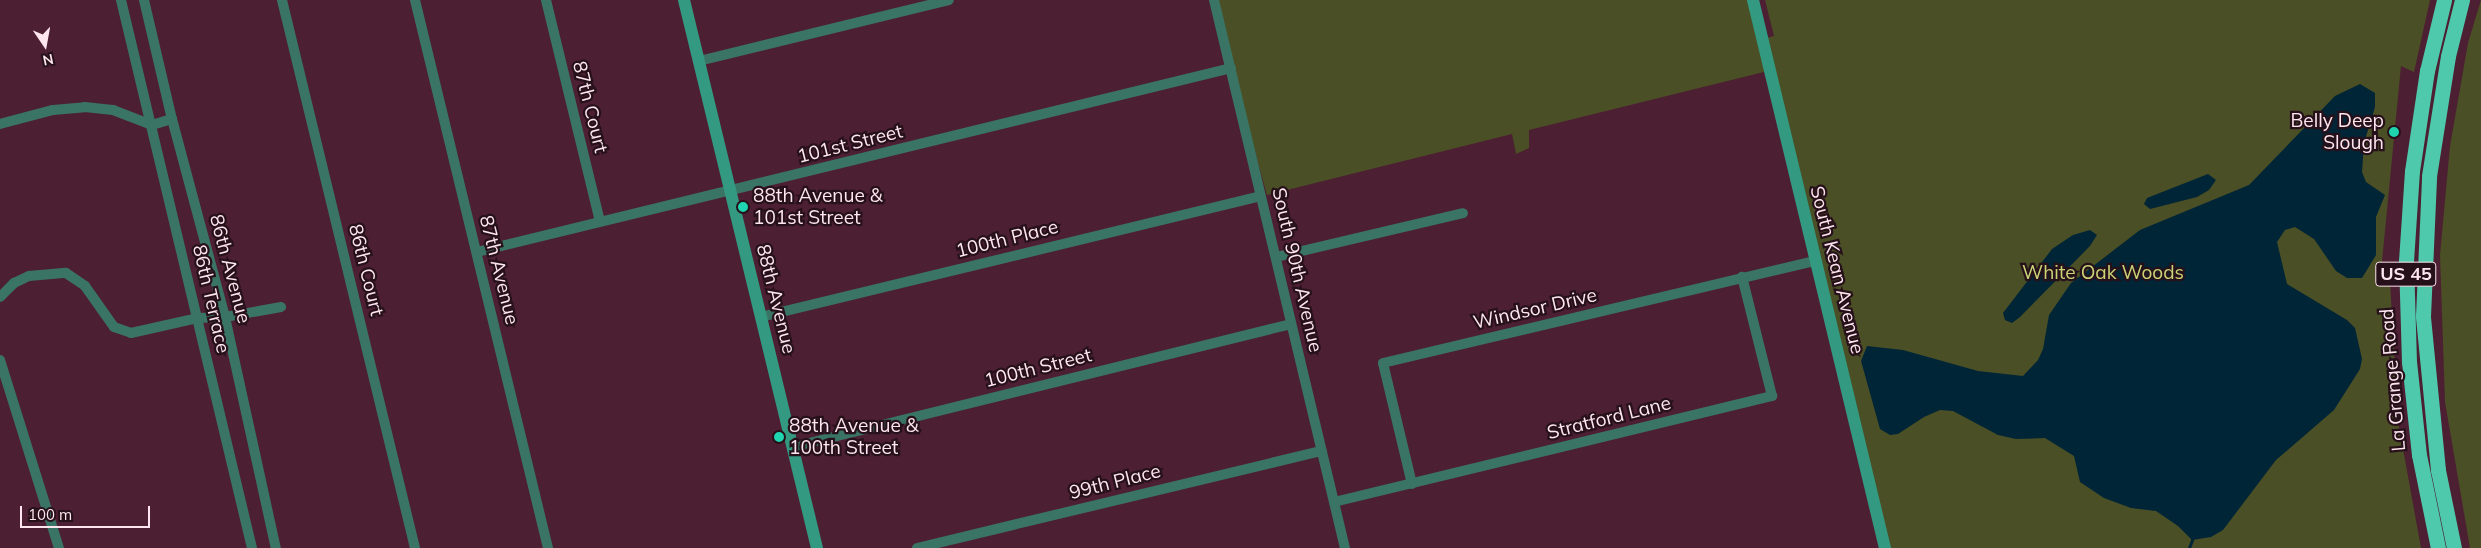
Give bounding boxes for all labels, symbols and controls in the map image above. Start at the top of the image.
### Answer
north arrow [20,20,70,70]
text: N [41,50,55,70]
street label: 87th Court [568,59,612,155]
place label: Belly Deep Slough [2290,110,2384,154]
street label: 101st Street [795,120,905,168]
marker: Belly Deep Slough [2388,126,2400,138]
street label: South Kean Avenue [1805,184,1869,356]
place label: 88th Avenue & 101st Street [753,185,882,229]
street label: South 90th Avenue [1267,186,1327,354]
marker: 88th Avenue & 101st Street [737,201,749,213]
street label: 86th Avenue [205,212,255,326]
street label: 87th Avenue [474,213,524,327]
street label: 100th Place [953,215,1061,263]
street label: 86th Court [344,222,388,318]
street label: 88th Avenue [751,242,801,356]
street label: 86th Terrace [187,243,235,355]
road number: US 45 [2375,258,2437,290]
park label: White Oak Woods [2022,262,2184,284]
street label: Windsor Drive [1471,284,1599,334]
street label: La Grange Road [2375,308,2411,452]
street label: 100th Street [982,344,1094,392]
street label: Stratford Lane [1545,392,1673,444]
place label: 88th Avenue & 100th Street [789,415,918,459]
marker: 88th Avenue & 100th Street [773,431,785,443]
street label: 99th Place [1067,460,1163,504]
scale bar [22,496,152,528]
text: 100 m [28,505,72,524]

